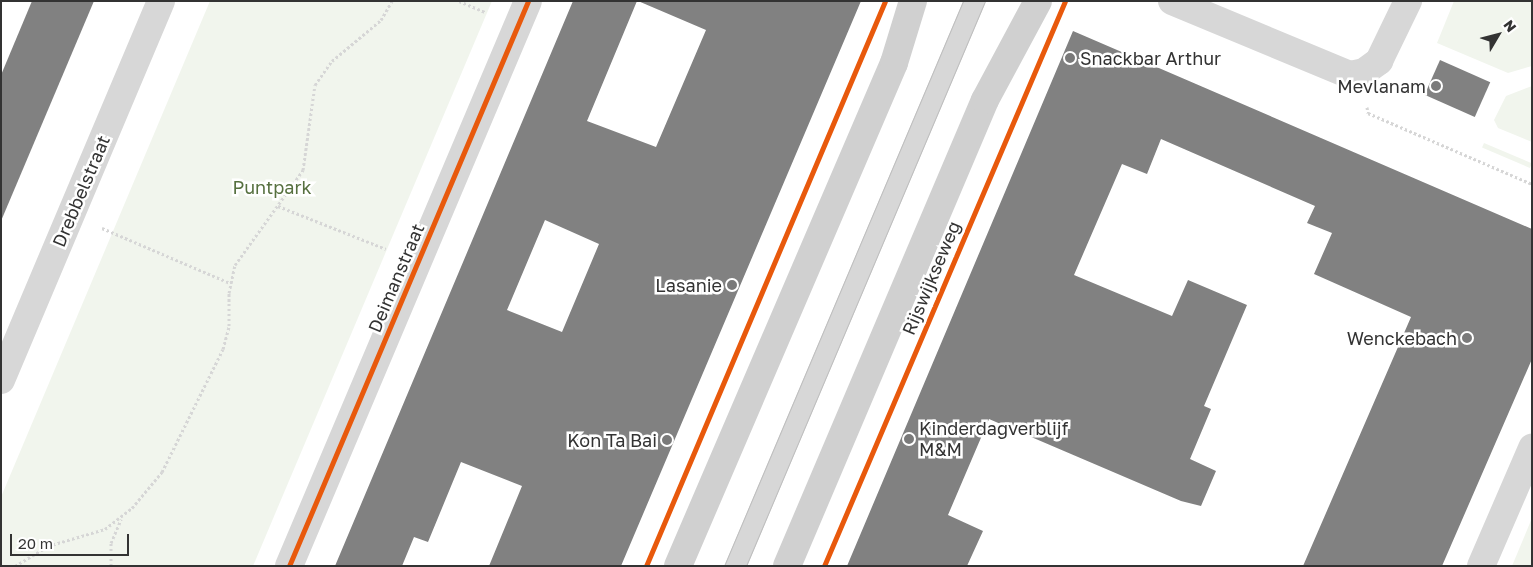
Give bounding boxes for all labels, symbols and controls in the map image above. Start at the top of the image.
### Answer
north arrow [1473,10,1523,60]
text: N [1500,16,1520,35]
place label: Snackbar Arthur [1080,47,1221,69]
marker: Snackbar Arthur [1064,52,1076,64]
place label: Mevlanam [1337,75,1426,97]
marker: Mevlanam [1430,80,1442,92]
street label: Drebbelstraat [48,132,114,250]
park label: Puntpark [232,176,312,198]
street label: Rijswijkseweg [897,218,965,338]
street label: Deimanstraat [363,220,429,336]
place label: Lasanie [655,274,722,296]
marker: Lasanie [726,279,738,291]
place label: Wenckebach [1347,327,1457,349]
marker: Wenckebach [1461,332,1473,344]
place label: Kinderdagverblijf M&M [919,418,1068,460]
place label: Kon Ta Bai [567,429,657,451]
marker: Kinderdagverblijf M&M [903,433,915,445]
marker: Kon Ta Bai [661,434,673,446]
scale bar [12,524,131,556]
text: 20 m [18,534,53,552]

